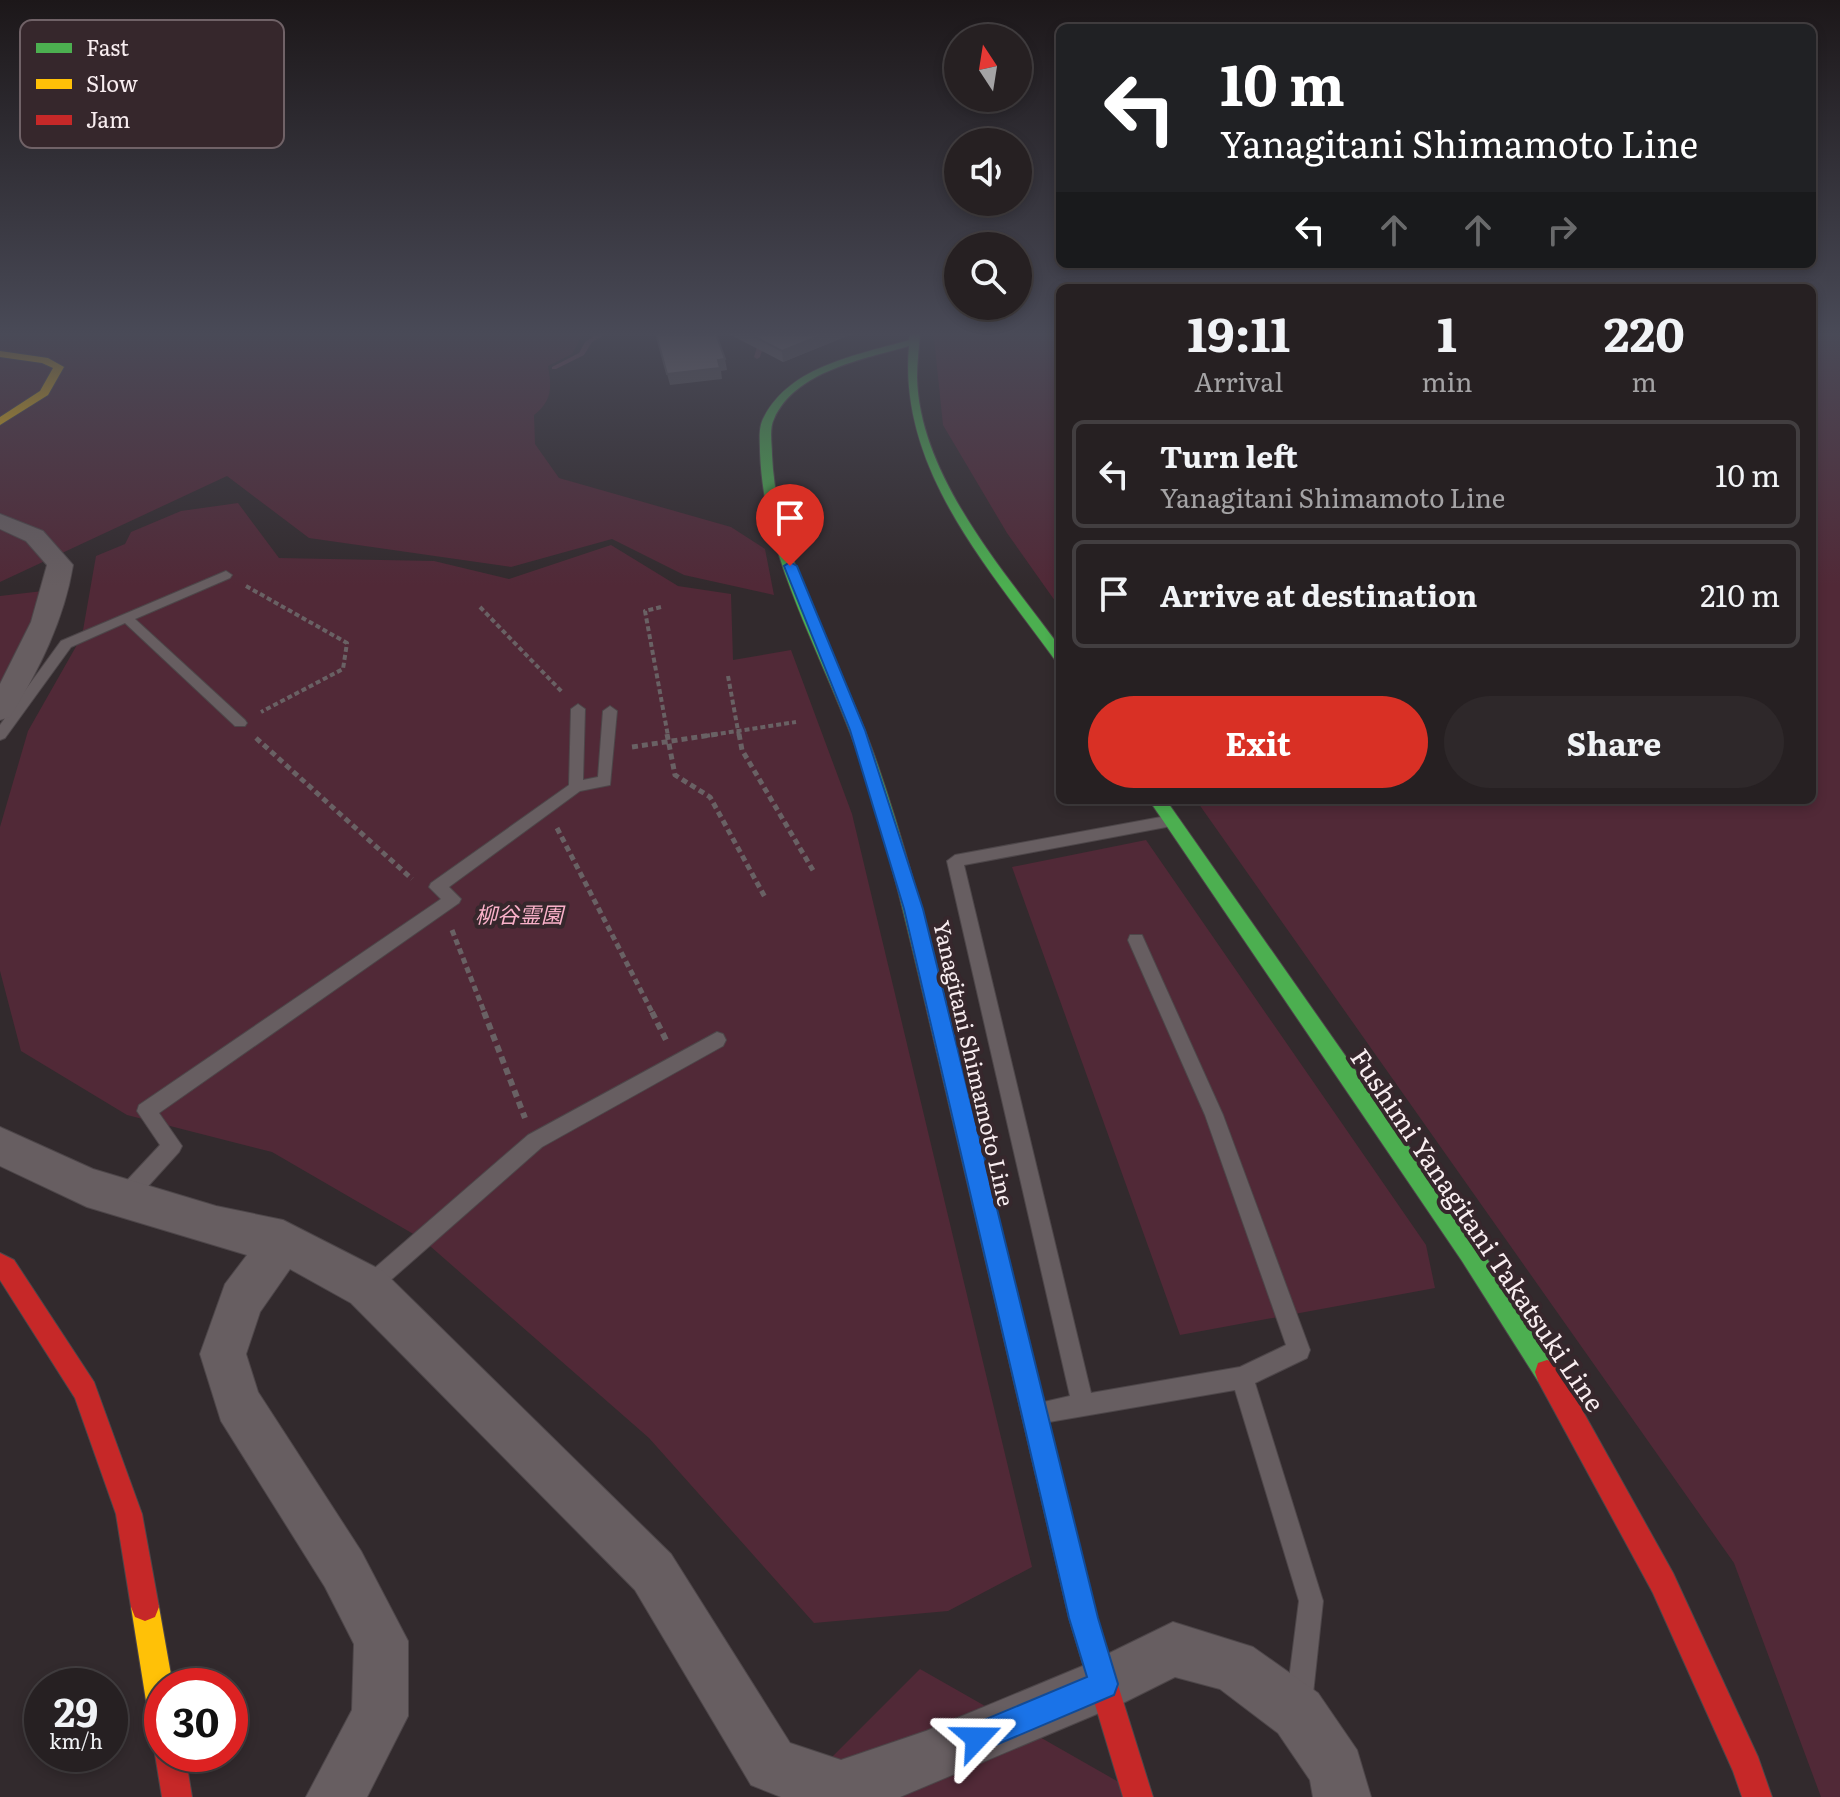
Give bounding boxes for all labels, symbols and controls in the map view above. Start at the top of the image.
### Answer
legend [20,20,284,148]
north arrow [944,24,1032,112]
map controls [944,24,1032,320]
text: Fast [86,30,129,63]
text: 10 m [1220,40,1345,123]
icon: left [1088,56,1192,160]
text: Slow [86,66,138,99]
text: Jam [86,102,130,135]
text: Yanagitani Shimamoto Line [1220,116,1698,169]
button: sound [944,128,1032,216]
icon: left [1288,208,1332,252]
icon: ahead [1372,208,1416,252]
icon: ahead [1456,208,1500,252]
icon: right [1540,208,1584,252]
button: search [944,232,1032,320]
text: 19:11 [1187,296,1290,367]
text: 1 [1437,296,1457,367]
text: 220 [1604,296,1685,367]
text: Arrival [1194,361,1283,400]
text: min [1421,361,1473,400]
text: m [1632,361,1657,400]
text: Turn left [1160,433,1298,477]
icon: left [1092,452,1136,496]
text: 10 m [1715,452,1780,496]
text: Yanagitani Shimamoto Line [1160,477,1505,516]
pin [756,484,824,566]
icon: arrive [768,496,812,540]
icon: arrive [1092,572,1136,616]
text: Arrive at destination [1160,572,1477,616]
text: 210 m [1700,572,1780,616]
button: Exit [1088,696,1428,788]
button: Share [1444,696,1784,788]
park label: 柳谷霊園 [475,897,566,930]
street label: Yanagitani Shimamoto Line [926,917,1024,1209]
street label: Fushimi Yanagitani Takatsuki Line [1342,1039,1616,1419]
speed limit sign: 30 [144,1668,248,1772]
text: 29 [54,1680,98,1739]
position arrow [935,1696,1019,1780]
text: km/h [49,1725,103,1755]

